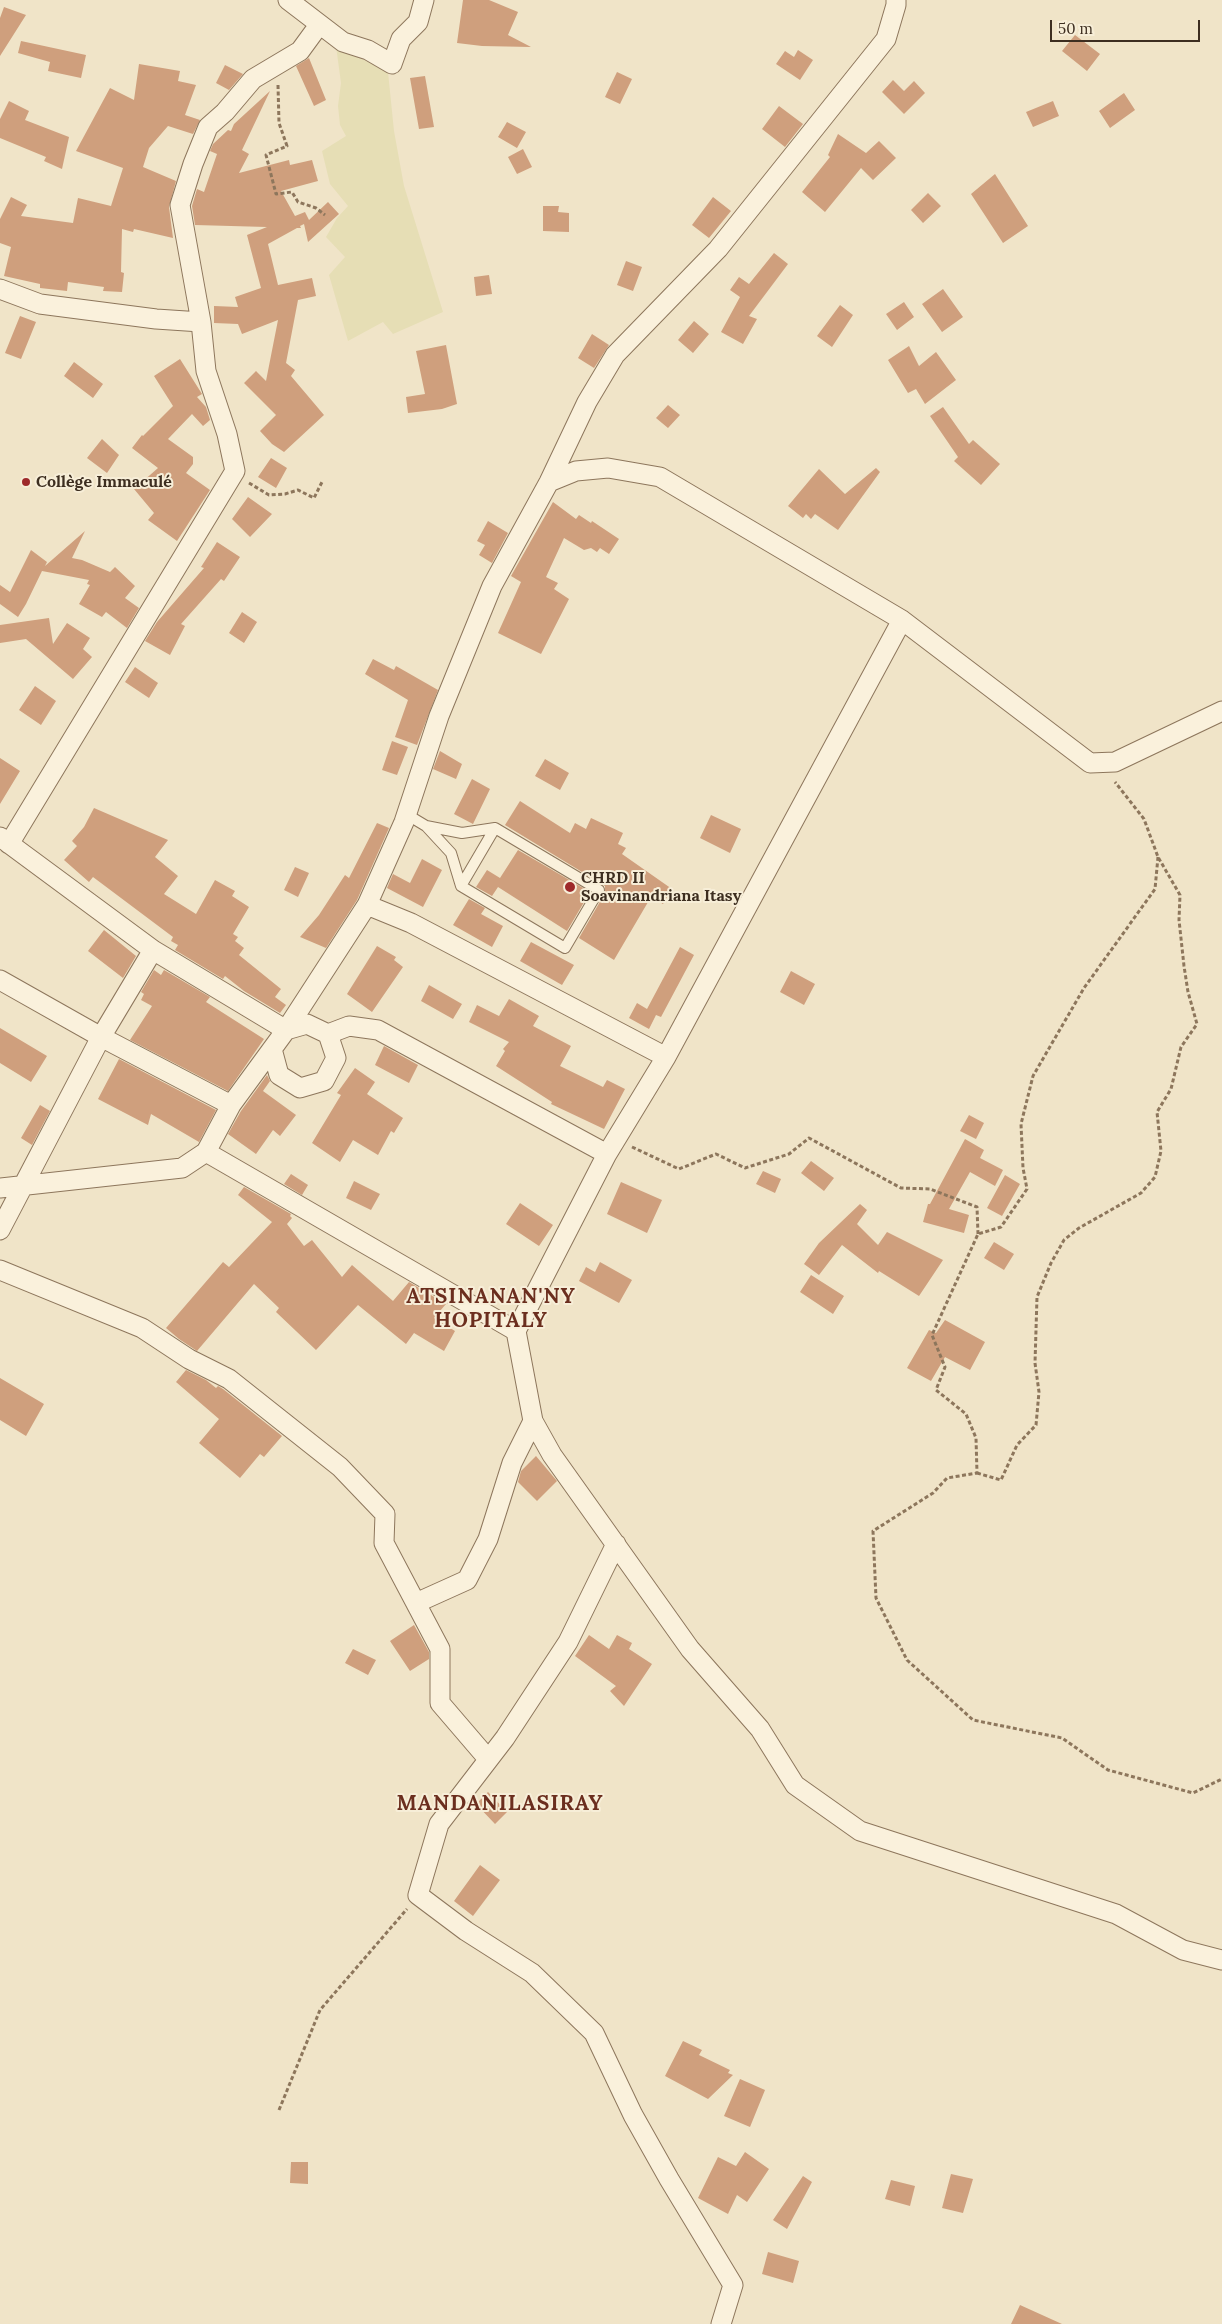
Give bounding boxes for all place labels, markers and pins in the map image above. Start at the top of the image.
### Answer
place label: Collège Immaculé [36,472,172,492]
marker: Collège Immaculé [20,476,32,488]
place label: CHRD II Soavinandriana Itasy [581,868,741,906]
marker: CHRD II Soavinandriana Itasy [563,880,577,894]

